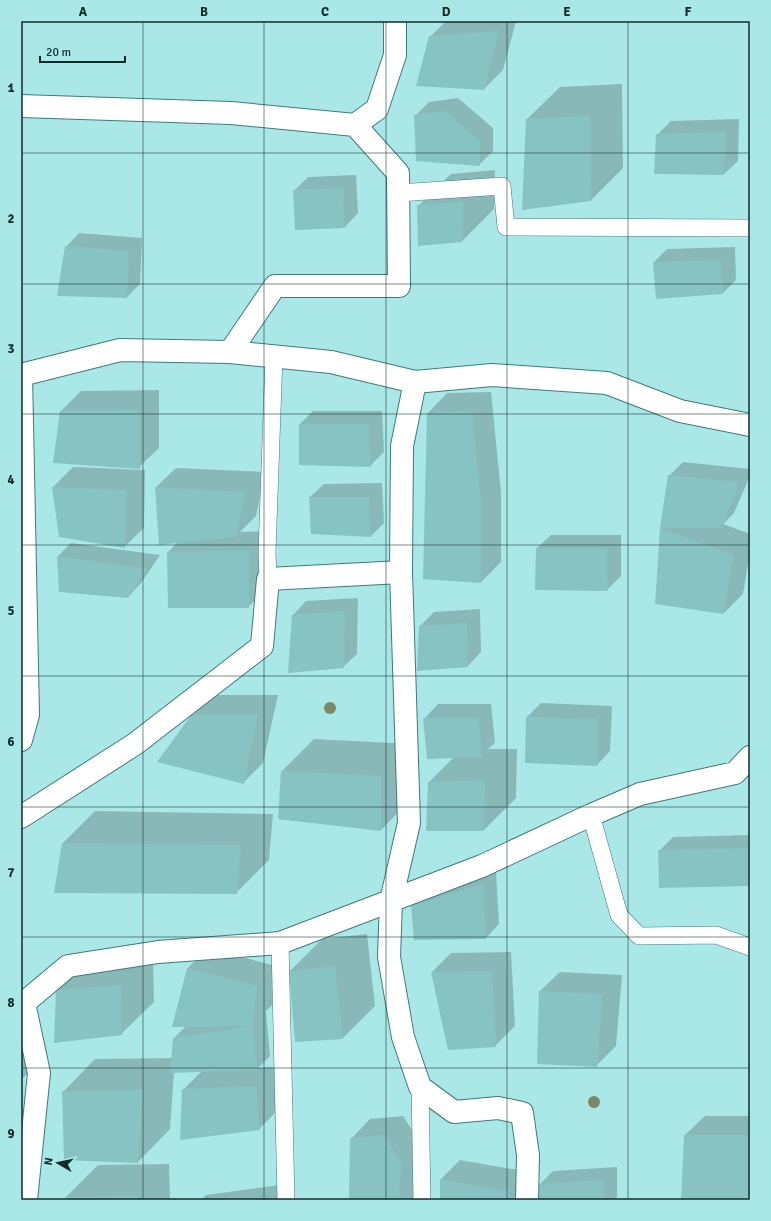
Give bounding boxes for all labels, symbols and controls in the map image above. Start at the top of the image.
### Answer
text: A [79,4,88,20]
text: B [200,4,208,20]
text: C [321,4,329,20]
text: D [442,4,451,20]
text: E [563,4,571,20]
text: F [685,4,692,20]
scale bar [40,38,125,64]
text: 20 m [46,45,71,60]
text: 1 [7,80,15,96]
text: 2 [7,211,15,227]
text: 3 [7,341,15,357]
text: 4 [7,472,15,488]
text: 5 [7,603,15,619]
text: 6 [7,734,15,750]
text: 7 [7,865,15,881]
text: 8 [7,995,15,1011]
text: 9 [7,1126,15,1142]
north arrow [38,1143,78,1183]
text: N [42,1157,56,1166]

